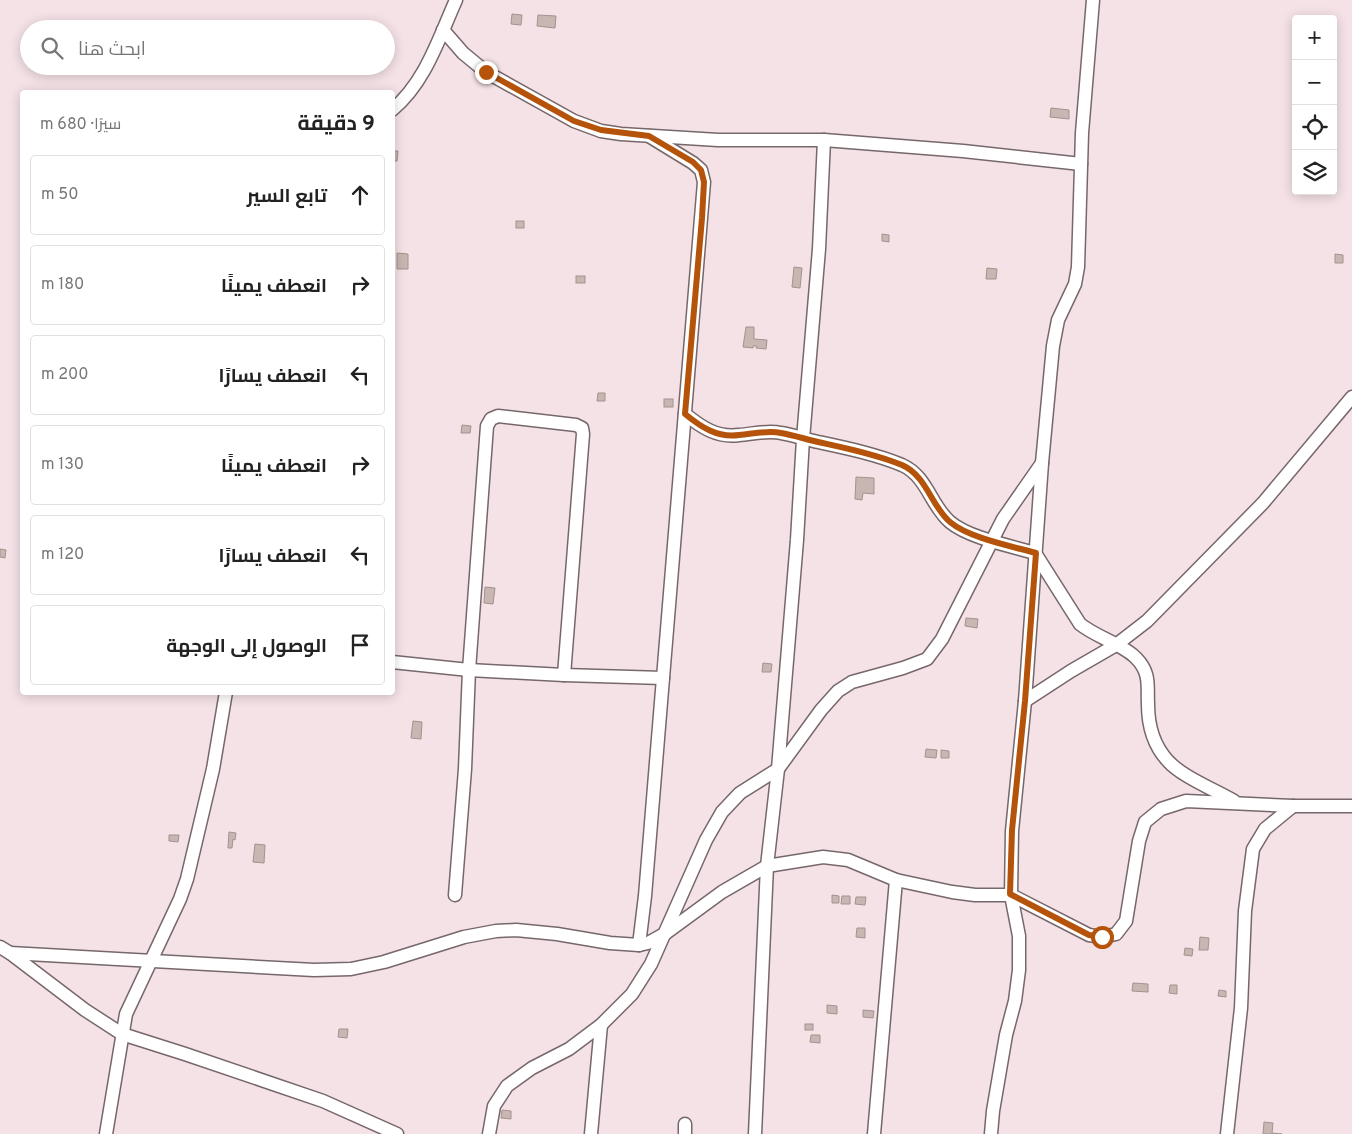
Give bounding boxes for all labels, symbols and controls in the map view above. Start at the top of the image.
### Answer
map controls [1292,15,1337,195]
button: + [1292,15,1337,60]
search box [20,20,395,75]
icon: search [38,34,66,62]
text: ابحث هنا [78,38,146,62]
button: − [1292,60,1337,105]
route end [475,61,498,84]
button: locate [1292,105,1337,150]
text: 9 دقيقة [297,111,375,138]
text: سيرًا · 680 m [40,115,121,135]
button: layers [1292,150,1337,195]
icon: ahead [346,181,374,209]
text: 50 m [41,185,79,205]
text: تابع السير [247,185,327,209]
icon: right [346,271,374,299]
text: 180 m [41,275,84,295]
text: انعطف يمينًا [221,275,327,299]
icon: left [346,361,374,389]
text: 200 m [41,365,89,385]
text: انعطف يسارًا [219,365,327,389]
icon: right [346,451,374,479]
text: 130 m [41,455,84,475]
text: انعطف يمينًا [221,455,327,479]
icon: left [346,541,374,569]
text: 120 m [41,545,84,565]
text: انعطف يسارًا [219,545,327,569]
icon: arrive [346,631,374,659]
text: الوصول إلى الوجهة [166,635,327,659]
route start [1091,926,1114,949]

